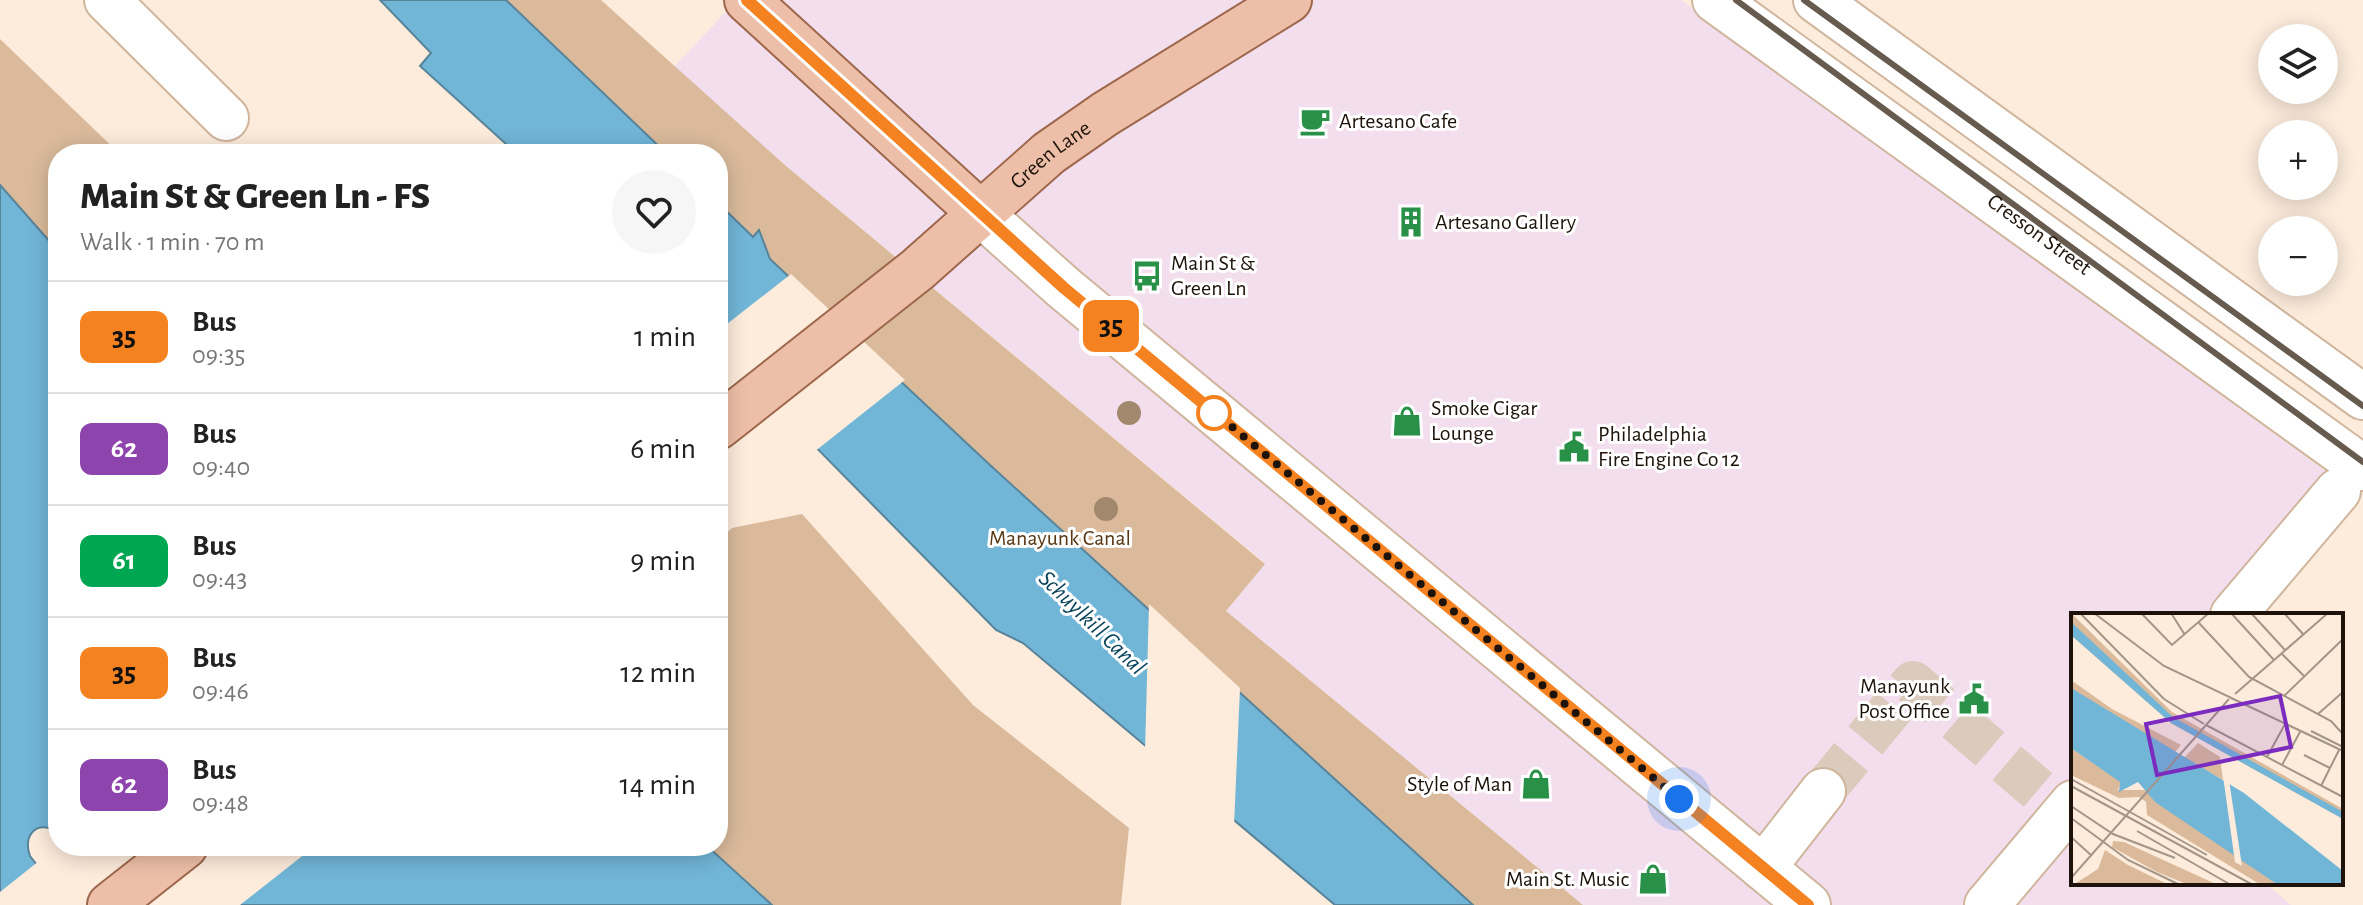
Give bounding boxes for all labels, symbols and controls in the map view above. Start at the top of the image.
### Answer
map controls [2258,24,2338,296]
button: layers [2258,24,2338,104]
cafe icon: Artesano Cafe [1298,104,1332,138]
place label: Artesano Cafe [1339,110,1457,132]
street label: Green Lane [1006,117,1095,193]
button: + [2258,120,2338,200]
button: heart [612,170,696,254]
text: Main St & Green Ln - FS [80,178,430,216]
street label: Cresson Street [1983,190,2095,279]
building icon: Artesano Gallery [1394,205,1428,239]
place label: Artesano Gallery [1435,211,1577,233]
button: − [2258,216,2338,296]
text: Walk · 1 min · 70 m [80,229,265,255]
place label: Main St & Green Ln [1171,252,1256,299]
bus stop icon: Main St & Green Ln [1130,259,1164,293]
line badge: 35 [1075,300,1147,352]
text: Bus [192,307,237,337]
text: 35 [1099,312,1123,340]
text: 1 min [634,322,696,352]
text: 35 [112,323,136,351]
text: 09:35 [192,342,245,368]
unlabelled marker [1197,396,1231,430]
place label: Smoke Cigar Lounge [1431,397,1537,444]
shop icon: Smoke Cigar Lounge [1390,404,1424,438]
text: Bus [192,419,237,449]
place label: Philadelphia Fire Engine Co 12 [1598,423,1740,470]
public building icon: Philadelphia Fire Engine Co 12 [1557,430,1591,464]
text: 6 min [630,434,696,464]
text: 62 [111,435,137,463]
text: 09:40 [192,454,250,480]
park label: Manayunk Canal [989,527,1131,549]
text: Bus [192,531,237,561]
text: 9 min [630,546,696,576]
text: 61 [112,547,136,575]
text: 09:43 [192,566,247,592]
water label: Schuylkill Canal [1034,566,1150,680]
inset map [2071,613,2343,885]
text: Bus [192,643,237,673]
text: 12 min [620,658,696,688]
text: 35 [112,659,136,687]
place label: Manayunk Post Office [1858,675,1950,722]
text: 09:46 [192,678,249,704]
public building icon: Manayunk Post Office [1957,682,1991,716]
text: Bus [192,755,237,785]
shop icon: Style of Man [1519,767,1553,801]
text: 14 min [620,770,696,800]
text: 62 [111,771,137,799]
place label: Style of Man [1407,773,1512,795]
your location [1659,779,1699,819]
text: 09:48 [192,790,249,816]
shop icon: Main St. Music [1636,862,1670,896]
place label: Main St. Music [1506,868,1630,890]

